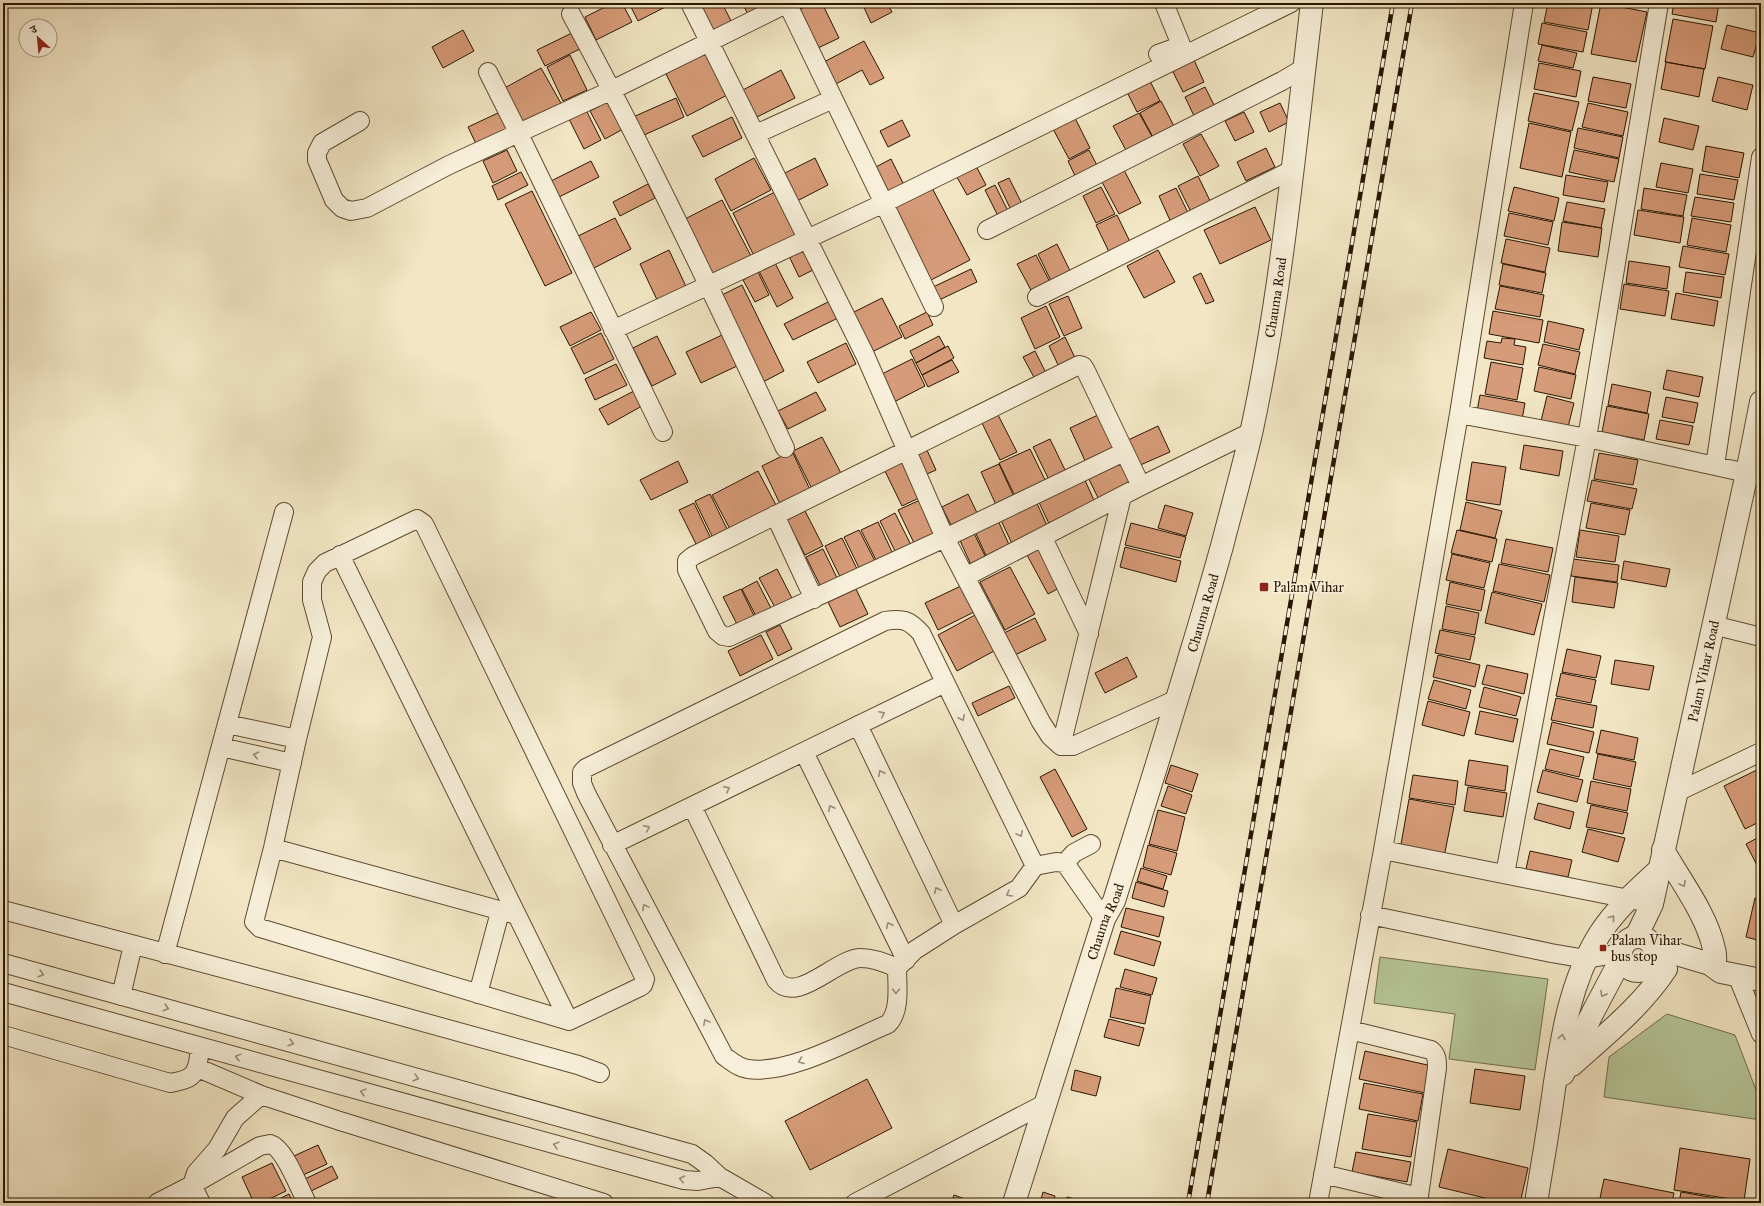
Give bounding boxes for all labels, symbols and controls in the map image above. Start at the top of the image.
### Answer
north arrow [18,18,58,58]
text: उ [27,22,40,37]
street label: Chauma Road [1261,256,1290,339]
street label: Chauma Road [1183,572,1222,654]
place label: Palam Vihar [1273,579,1344,596]
marker: Palam Vihar [1258,581,1270,593]
street label: Palam Vihar Road [1684,619,1723,724]
one-way arrow [877,711,885,719]
one-way arrow [957,713,965,721]
one-way arrow [253,751,259,759]
one-way arrow [878,770,886,777]
one-way arrow [723,786,730,794]
one-way arrow [828,805,836,812]
one-way arrow [643,825,651,833]
one-way arrow [1015,830,1022,838]
one-way arrow [1678,880,1685,887]
street label: Chauma Road [1083,881,1128,962]
one-way arrow [935,886,942,894]
one-way arrow [1006,889,1013,896]
one-way arrow [642,903,650,911]
one-way arrow [1608,916,1615,923]
one-way arrow [886,922,893,929]
place label: Palam Vihar bus stop [1611,932,1682,965]
marker: Palam Vihar bus stop [1598,943,1608,953]
one-way arrow [37,969,44,977]
one-way arrow [892,988,901,994]
one-way arrow [1601,989,1608,997]
one-way arrow [162,1003,169,1012]
one-way arrow [703,1018,710,1026]
one-way arrow [1558,1034,1566,1040]
one-way arrow [287,1038,294,1047]
one-way arrow [235,1053,242,1062]
one-way arrow [797,1057,804,1065]
one-way arrow [413,1073,420,1082]
one-way arrow [360,1088,367,1097]
one-way arrow [553,1141,560,1150]
one-way arrow [678,1175,685,1184]

